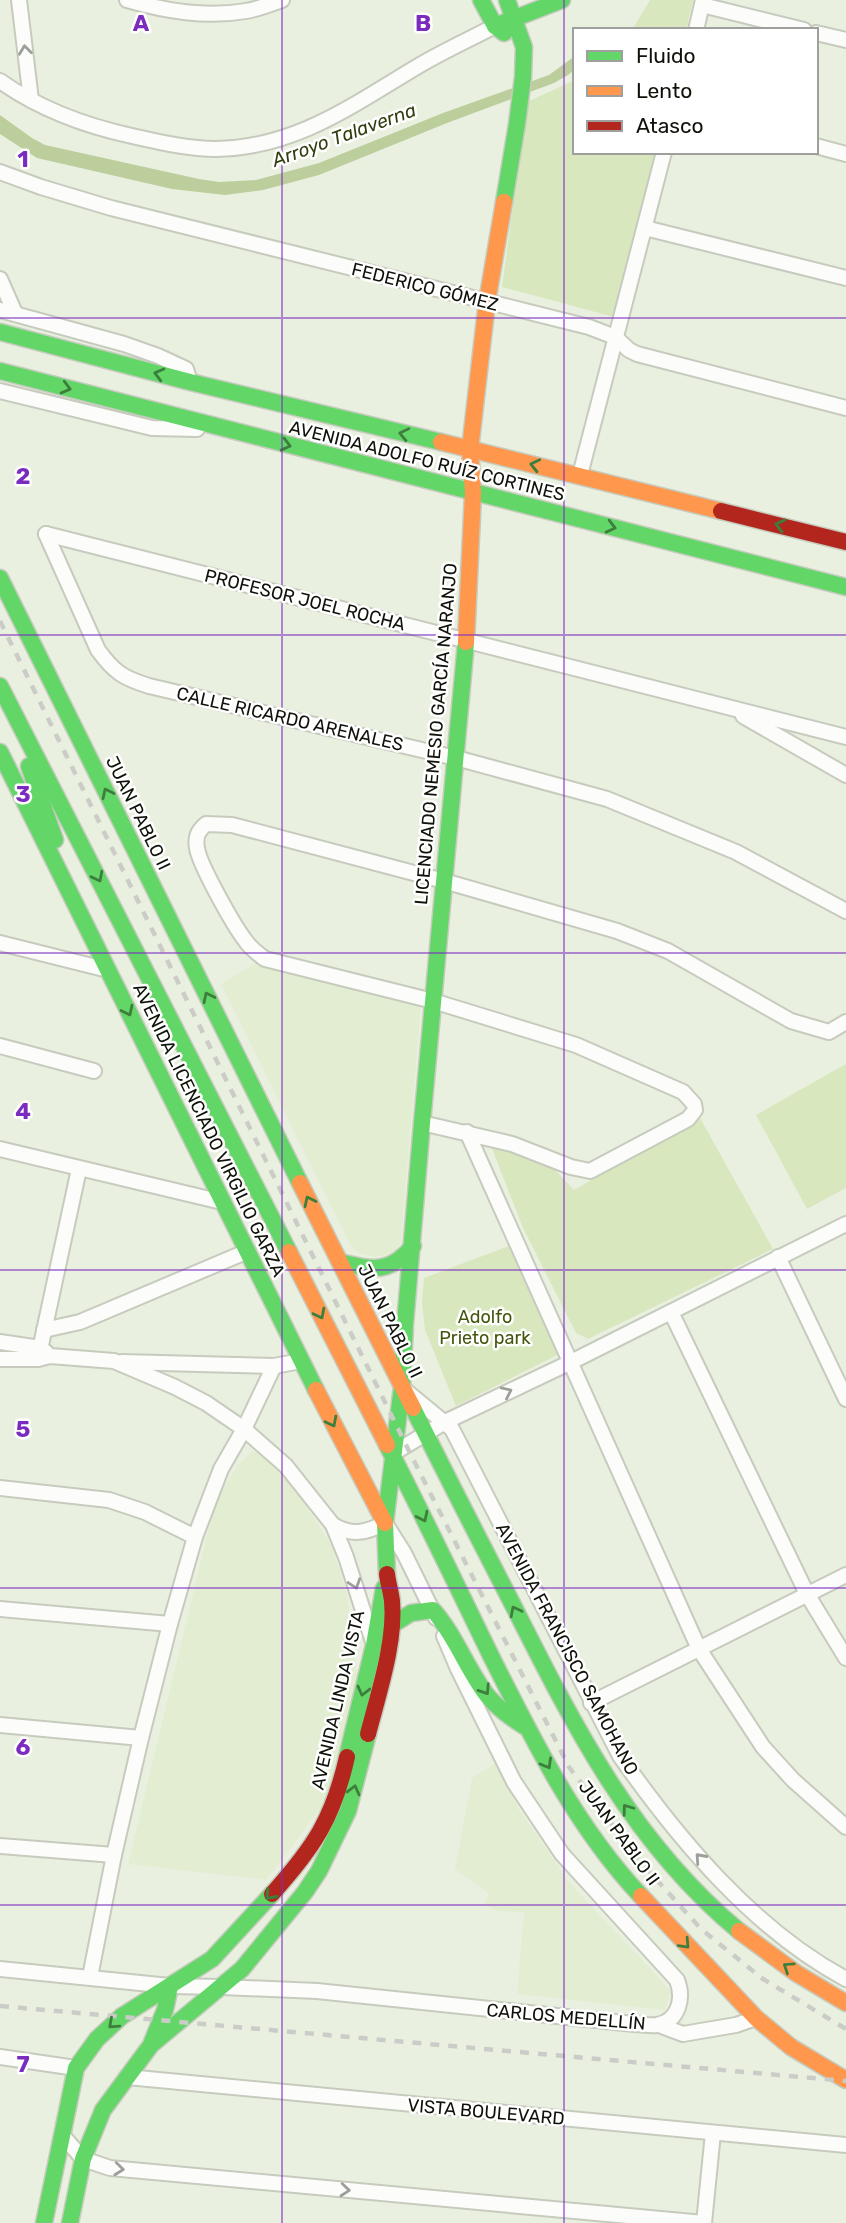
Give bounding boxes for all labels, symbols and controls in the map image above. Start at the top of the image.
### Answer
text: A [133,9,150,37]
text: B [415,9,431,37]
legend [573,28,818,154]
text: Fluido [636,43,696,68]
one-way arrow [18,44,33,55]
text: Lento [636,78,692,103]
water label: Arroyo Talaverna [268,98,419,172]
text: Atasco [636,113,704,138]
text: 1 [17,145,29,173]
street label: FEDERICO GÓMEZ [349,258,501,316]
one-way arrow [153,368,165,382]
one-way arrow [60,380,72,395]
street label: AVENIDA ADOLFO RUÍZ CORTINES [287,416,567,506]
one-way arrow [398,427,410,442]
one-way arrow [280,437,292,451]
one-way arrow [529,459,541,473]
text: 2 [16,462,30,490]
one-way arrow [604,519,616,533]
one-way arrow [774,519,786,533]
street label: LICENCIADO NEMESIO GARCÍA NARANJO [410,562,462,906]
street label: PROFESOR JOEL ROCHA [202,564,408,636]
street label: CALLE RICARDO ARENALES [174,682,406,756]
street label: JUAN PABLO II [101,752,175,874]
text: 3 [15,780,31,808]
one-way arrow [101,788,115,800]
one-way arrow [89,870,103,882]
street label: AVENIDA LICENCIADO VIRGILIO GARZA [128,980,290,1280]
one-way arrow [203,992,217,1004]
one-way arrow [120,1004,134,1016]
text: 4 [15,1097,31,1125]
one-way arrow [304,1196,318,1208]
street label: JUAN PABLO II [353,1260,427,1382]
park label: Adolfo Prieto park [439,1306,531,1349]
one-way arrow [312,1307,326,1319]
one-way arrow [499,1387,512,1401]
text: 5 [16,1415,31,1443]
one-way arrow [324,1415,337,1427]
one-way arrow [415,1510,429,1522]
street label: AVENIDA FRANCISCO SAMOHANO [491,1519,643,1779]
one-way arrow [346,1578,361,1590]
one-way arrow [510,1606,524,1618]
street label: AVENIDA LINDA VISTA [307,1608,369,1792]
one-way arrow [477,1682,489,1695]
one-way arrow [357,1685,371,1697]
text: 6 [16,1733,31,1761]
one-way arrow [539,1757,552,1770]
street label: JUAN PABLO II [574,1776,664,1890]
one-way arrow [346,1784,360,1796]
one-way arrow [623,1804,635,1817]
one-way arrow [695,1853,708,1866]
one-way arrow [266,1887,278,1900]
one-way arrow [677,1936,689,1949]
one-way arrow [783,1963,796,1976]
street label: CARLOS MEDELLÍN [486,1999,646,2035]
one-way arrow [108,2016,121,2028]
text: 7 [16,2050,30,2078]
street label: VISTA BOULEVARD [406,2094,566,2130]
one-way arrow [113,2161,124,2176]
one-way arrow [340,2182,351,2197]

